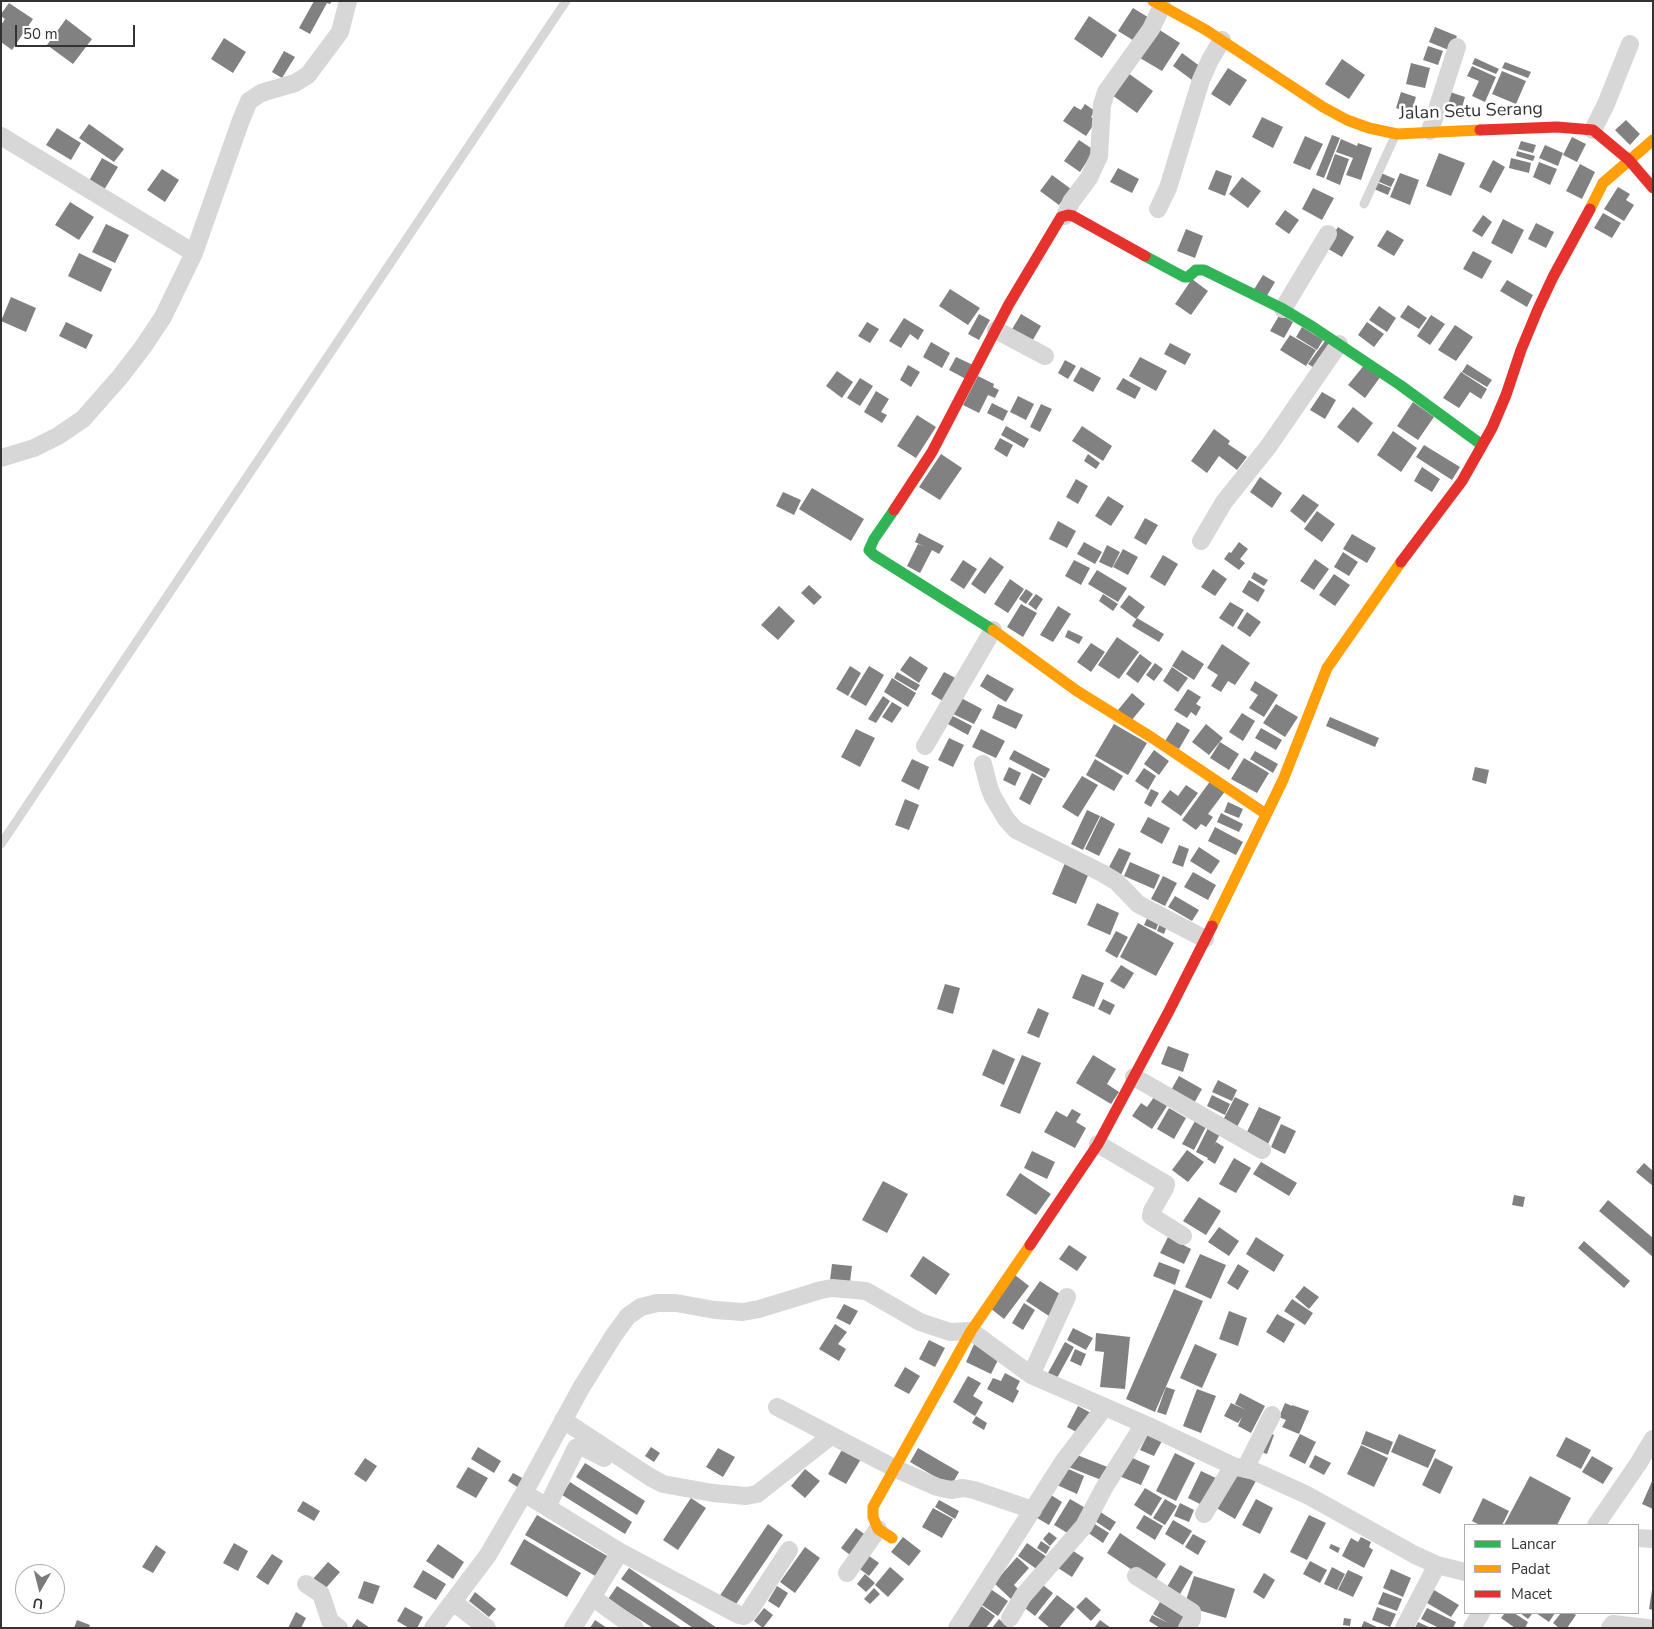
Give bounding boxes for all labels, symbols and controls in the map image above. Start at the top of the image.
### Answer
scale bar [18,15,138,47]
text: 50 m [23,24,58,44]
street label: Jalan Setu Serang [1399,99,1543,125]
legend [1464,1524,1639,1614]
text: Lancar [1511,1534,1556,1554]
text: Padat [1511,1559,1550,1579]
north arrow [15,1564,65,1614]
text: Macet [1511,1584,1552,1604]
text: U [32,1593,44,1613]

